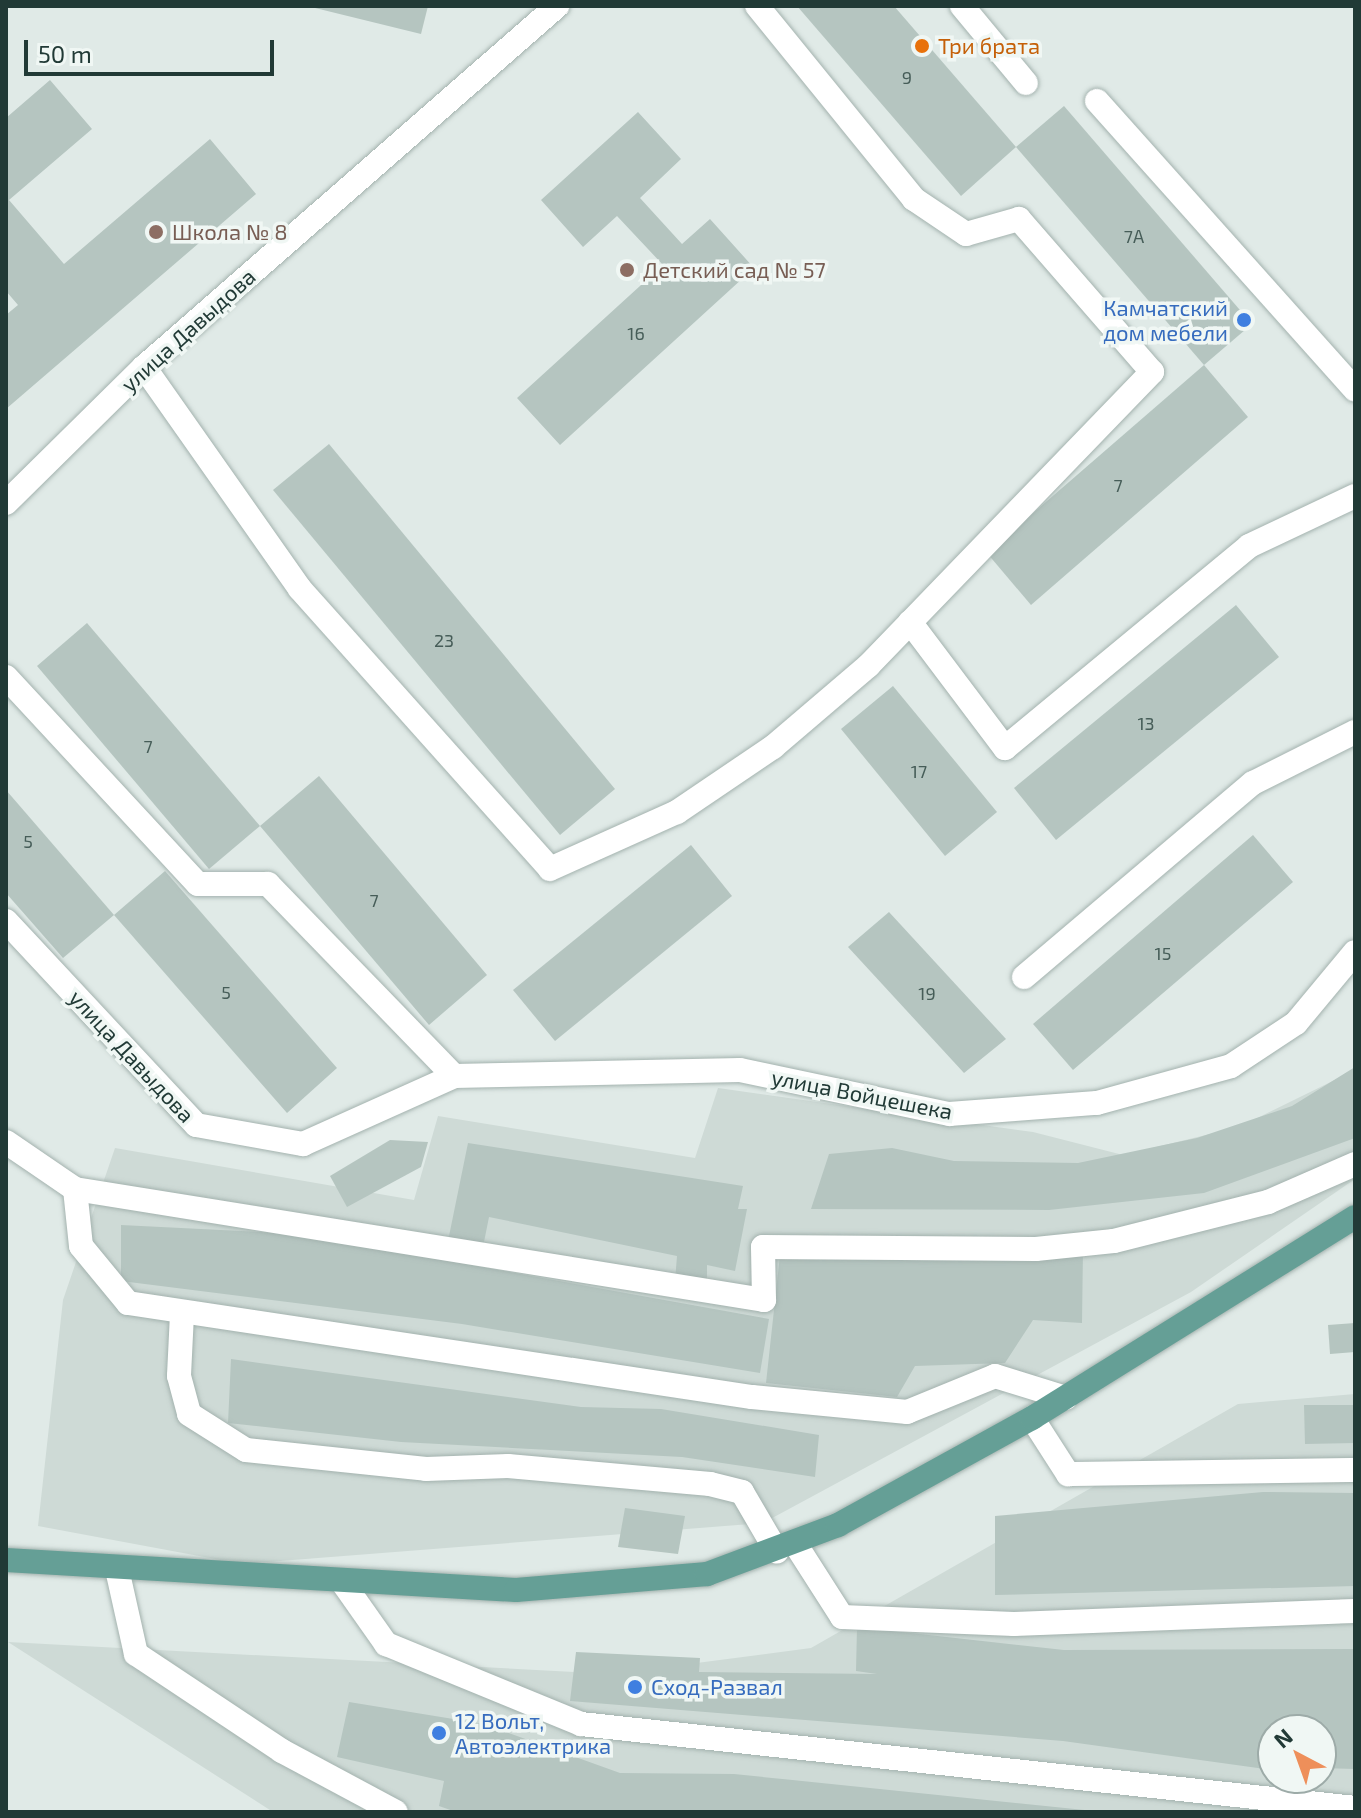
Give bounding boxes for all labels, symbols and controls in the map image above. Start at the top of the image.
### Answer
scale bar [28,24,278,74]
place label: Три брата [938,33,1040,59]
marker: Три брата [913,37,931,55]
text: 50 m [38,39,92,68]
house number: 9 [902,66,912,88]
place label: Школа № 8 [172,219,288,245]
marker: Школа № 8 [147,223,165,241]
house number: 7А [1124,225,1144,247]
place label: Детский сад № 57 [643,257,826,283]
marker: Детский сад № 57 [618,261,636,279]
street label: улица Давыдова [115,263,261,397]
place label: Камчатский дом мебели [1103,294,1228,346]
marker: Камчатский дом мебели [1235,311,1253,329]
house number: 16 [627,322,645,344]
house number: 7 [1113,474,1123,496]
house number: 23 [434,629,454,651]
house number: 13 [1137,712,1155,734]
house number: 7 [143,735,153,757]
house number: 17 [911,760,927,782]
house number: 5 [23,830,33,852]
house number: 7 [369,889,379,911]
house number: 15 [1155,942,1171,964]
house number: 5 [221,981,231,1003]
house number: 19 [918,982,936,1004]
street label: улица Давыдова [64,984,200,1128]
street label: улица Войцешека [769,1063,955,1125]
place label: Сход-Развал [651,1674,783,1700]
marker: Сход-Развал [626,1678,644,1696]
place label: 12 Вольт, Автоэлектрика [455,1707,611,1758]
north arrow [1257,1714,1337,1794]
text: N [1268,1722,1297,1752]
marker: 12 Вольт, Автоэлектрика [430,1724,448,1742]

